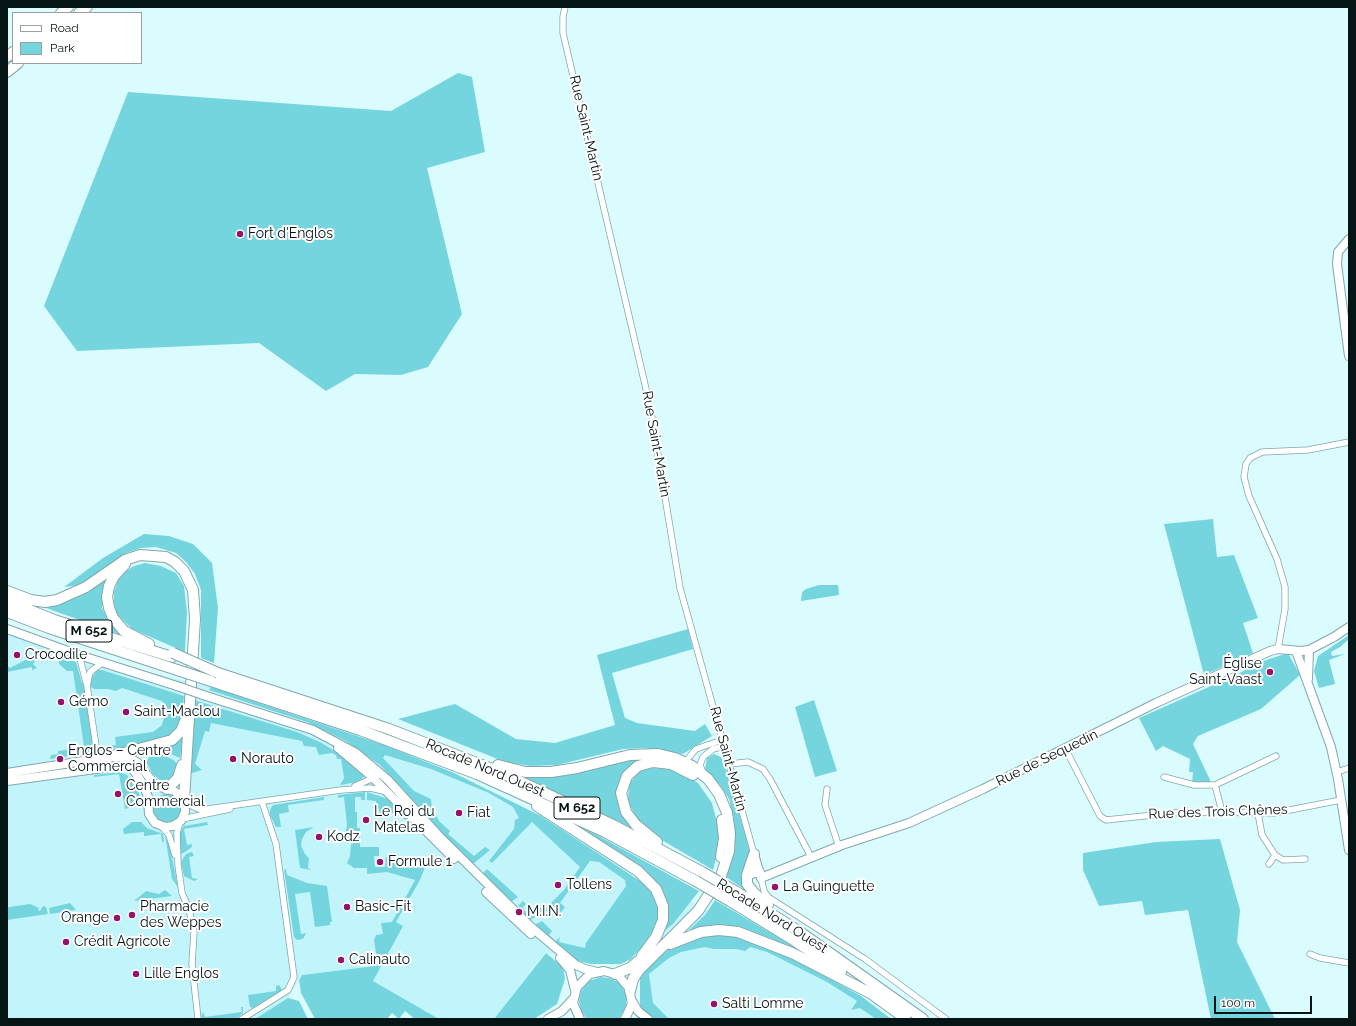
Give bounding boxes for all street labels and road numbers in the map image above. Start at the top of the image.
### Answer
street label: Rue Saint-Martin [566,74,606,182]
street label: Rue Saint-Martin [638,390,674,498]
road number: M 652 [66,620,112,642]
street label: Rue Saint-Martin [706,705,750,813]
street label: Rue de Sequedin [993,726,1101,790]
street label: Rocade Nord Ouest [423,735,547,801]
road number: M 652 [554,797,600,819]
street label: Rue des Trois Chênes [1148,801,1288,823]
street label: Rocade Nord Ouest [713,875,831,957]

